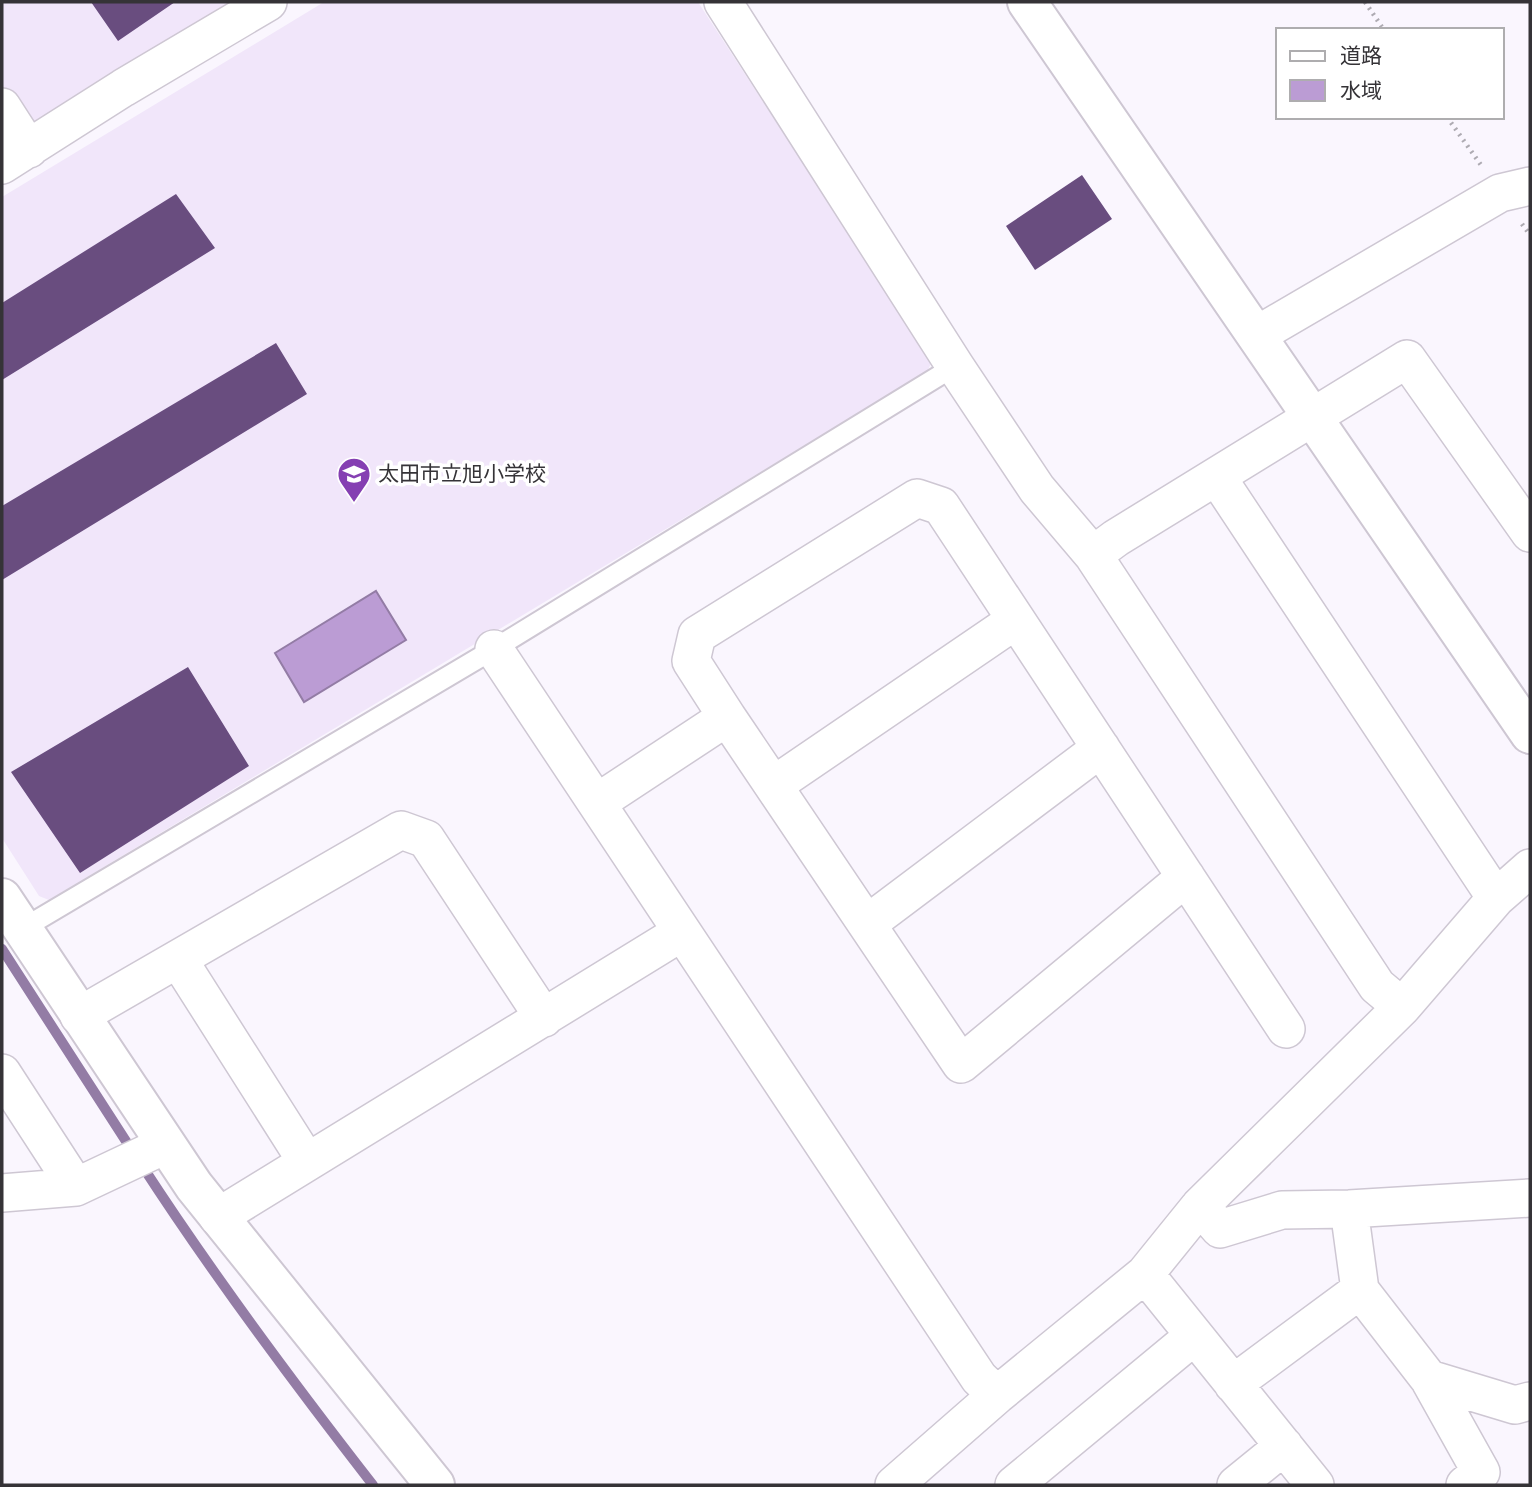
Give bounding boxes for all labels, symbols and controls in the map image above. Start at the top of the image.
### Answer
legend [1276,28,1504,119]
text: 道路 [1340,42,1382,67]
text: 水域 [1340,77,1382,102]
school or university icon: 太田市立旭小学校 [335,455,373,504]
place label: 太田市立旭小学校 [378,460,546,485]

